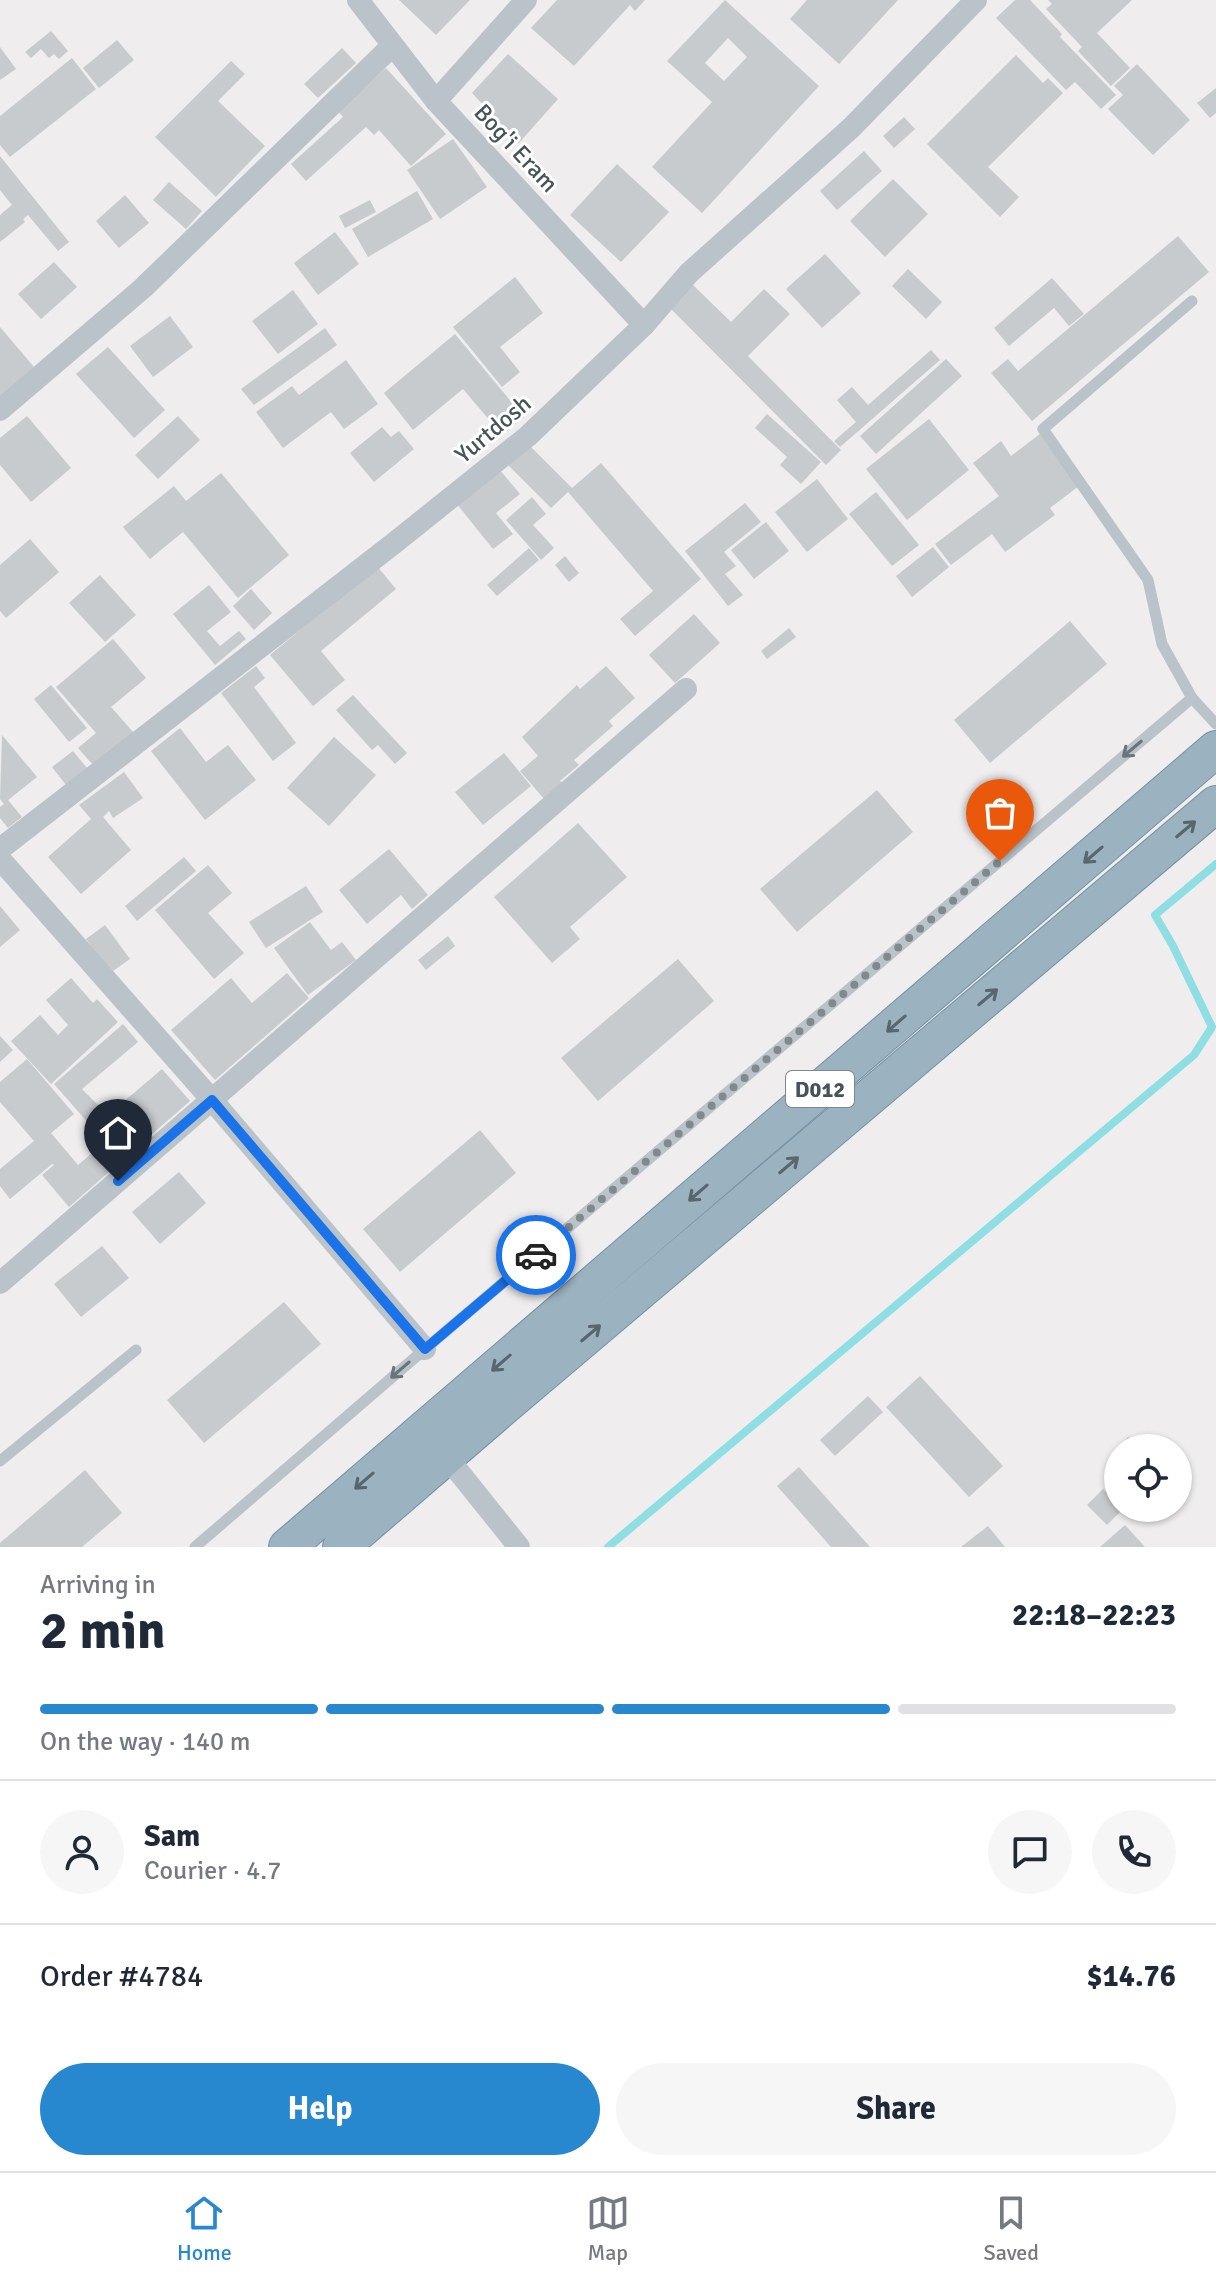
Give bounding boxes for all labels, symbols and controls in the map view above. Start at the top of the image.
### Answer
street label: Bog'i Eram [468,98,564,198]
street label: Yurtdosh [449,388,537,470]
one-way arrow [1123,740,1143,758]
pin [966,779,1034,861]
icon: bag [978,791,1022,835]
one-way arrow [1176,820,1196,838]
one-way arrow [1083,846,1104,864]
one-way arrow [977,988,998,1006]
one-way arrow [886,1015,906,1033]
road number: D012 [786,1071,854,1107]
pin [84,1099,152,1181]
icon: home [96,1111,140,1155]
one-way arrow [779,1156,799,1174]
one-way arrow [689,1184,709,1202]
courier [496,1215,576,1295]
icon: car [514,1233,558,1277]
one-way arrow [580,1324,600,1342]
one-way arrow [491,1354,512,1372]
one-way arrow [391,1361,411,1379]
map controls [1104,1434,1192,1522]
button: locate [1104,1434,1192,1522]
one-way arrow [355,1471,375,1489]
text: Arriving in [40,1569,156,1601]
text: 22:18–22:23 [1012,1597,1176,1634]
text: 2 min [40,1599,166,1663]
text: On the way · 140 m [40,1726,250,1758]
button: person [40,1810,124,1894]
button: chat [988,1810,1072,1894]
button: phone [1092,1810,1176,1894]
text: Sam [144,1818,200,1855]
text: Courier · 4.7 [144,1855,281,1887]
text: Order #4784 [40,1958,203,1995]
text: $14.76 [1086,1958,1176,1995]
button: Help [40,2063,600,2155]
button: Share [616,2063,1176,2155]
tab: Home [177,2191,232,2266]
tab: Map [586,2191,630,2266]
tab: Saved [984,2191,1039,2266]

